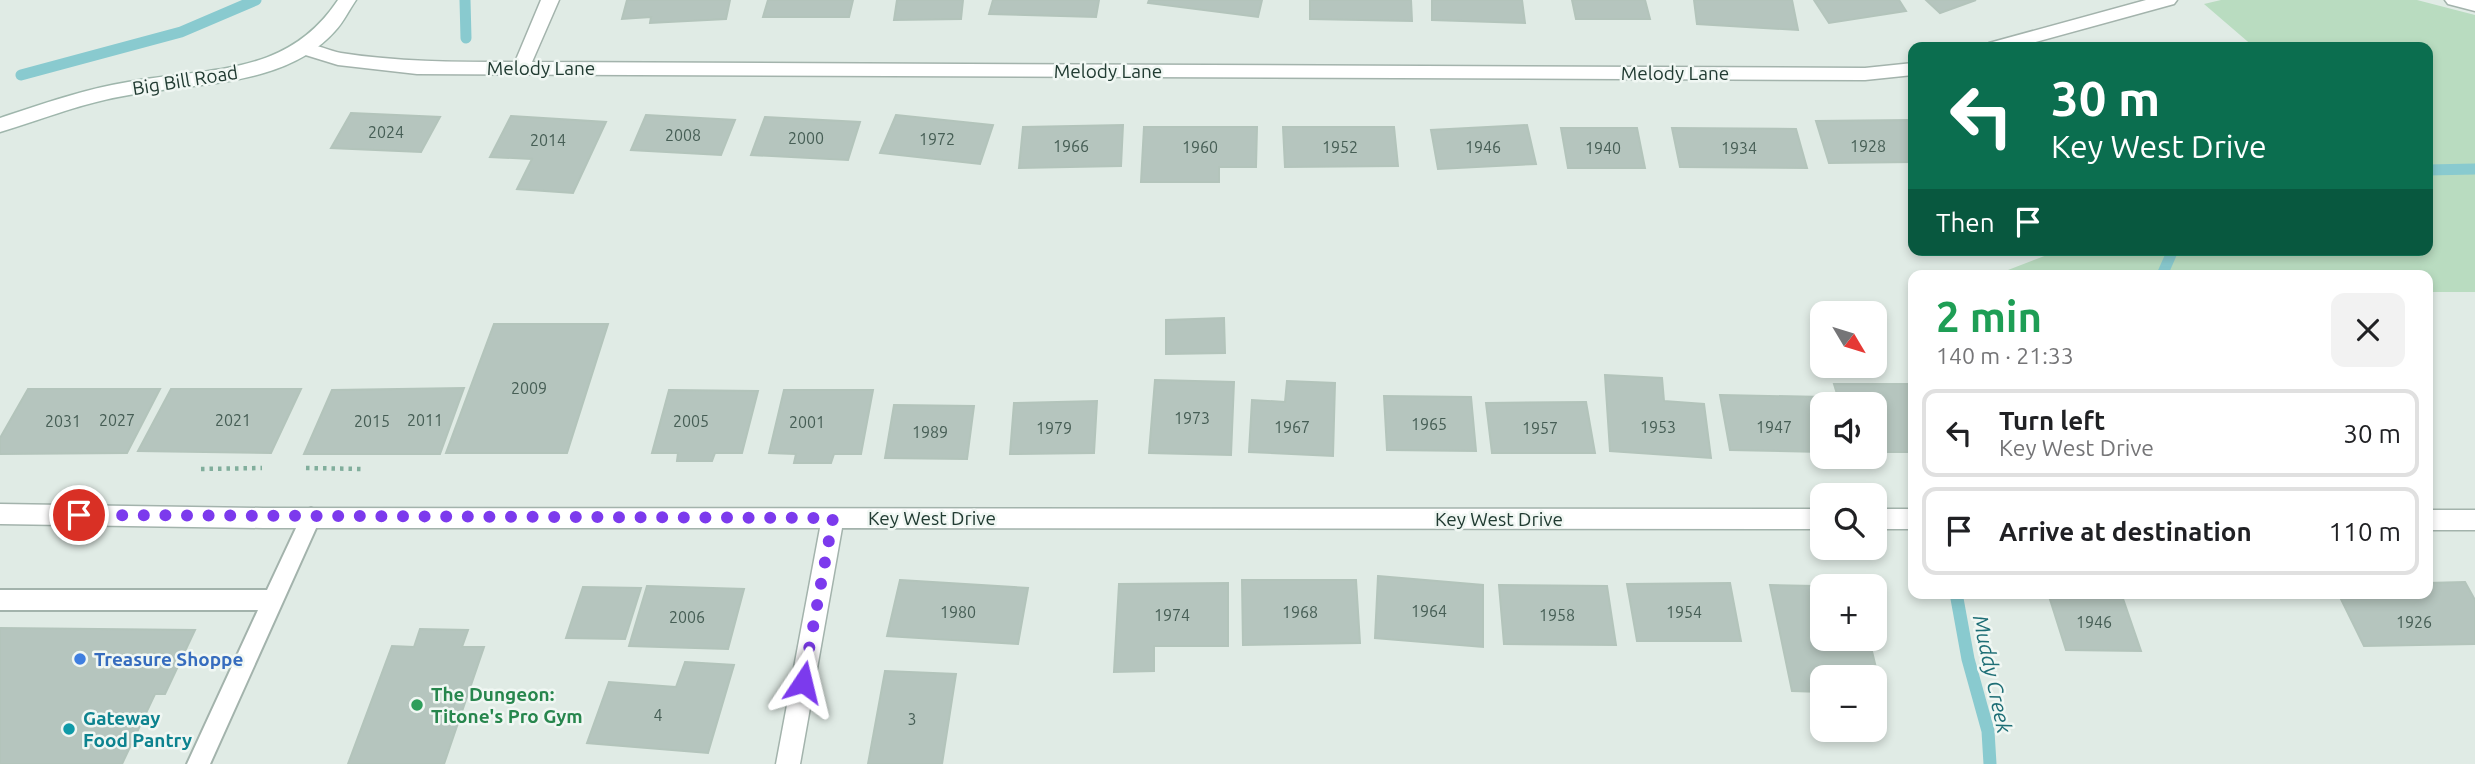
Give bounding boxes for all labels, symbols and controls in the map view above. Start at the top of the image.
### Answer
street label: Melody Lane [487,57,595,79]
street label: Melody Lane [1054,60,1162,82]
street label: Big Bill Road [131,61,239,99]
street label: Melody Lane [1621,62,1729,84]
icon: left [1936,70,2027,161]
text: 30 m [2051,70,2160,125]
house number: 2024 [368,123,404,141]
house number: 2008 [665,126,701,144]
text: Key West Drive [2051,128,2267,164]
house number: 2000 [788,129,824,147]
house number: 1972 [919,130,955,148]
house number: 2014 [530,131,566,149]
house number: 1966 [1053,137,1089,155]
house number: 1928 [1850,137,1886,155]
house number: 1960 [1182,138,1218,156]
house number: 1952 [1322,138,1358,156]
house number: 1946 [1465,138,1501,156]
house number: 1940 [1585,139,1621,157]
house number: 1934 [1721,139,1757,157]
icon: arrive [2009,203,2047,241]
text: Then [1936,208,1995,237]
text: 2 min [1936,293,2042,340]
button: close [2331,293,2405,367]
north arrow [1810,301,1886,378]
map controls [1810,301,1887,742]
text: 140 m · 21:33 [1936,343,2074,368]
house number: 2009 [511,379,547,397]
button: sound [1810,392,1887,469]
text: Turn left [1999,406,2105,435]
house number: 1973 [1174,409,1210,427]
house number: 2027 [99,411,135,429]
house number: 2021 [215,411,251,429]
house number: 2011 [407,411,443,429]
house number: 2031 [45,412,81,430]
house number: 2015 [354,412,390,430]
house number: 2005 [673,412,709,430]
house number: 2001 [789,413,825,431]
icon: left [1940,414,1978,452]
house number: 1965 [1411,415,1447,433]
house number: 1967 [1274,418,1310,436]
house number: 1953 [1640,418,1676,436]
house number: 1947 [1756,418,1792,436]
house number: 1979 [1036,419,1072,437]
house number: 1957 [1522,419,1558,437]
text: 30 m [2343,419,2401,448]
house number: 1989 [912,423,948,441]
text: Key West Drive [1999,435,2154,460]
button: search [1810,483,1887,560]
pin [49,485,109,545]
icon: arrive [60,496,98,534]
street label: Key West Drive [868,507,996,529]
street label: Key West Drive [1435,508,1563,530]
icon: arrive [1940,512,1978,550]
text: Arrive at destination [1999,517,2252,546]
text: 110 m [2329,517,2401,546]
button: + [1810,574,1887,651]
house number: 1964 [1411,602,1447,620]
house number: 1980 [940,603,976,621]
house number: 1968 [1282,603,1318,621]
house number: 1954 [1666,603,1702,621]
house number: 1974 [1154,606,1190,624]
house number: 1958 [1539,606,1575,624]
house number: 2006 [669,608,705,626]
water label: Muddy Creek [1969,613,2017,736]
house number: 1946 [2076,613,2112,631]
house number: 1926 [2396,613,2432,631]
position arrow [766,645,840,719]
place label: Treasure Shoppe [94,648,243,670]
marker: Treasure Shoppe [72,651,88,667]
button: − [1810,665,1887,742]
place label: The Dungeon: Titone's Pro Gym [431,683,583,727]
marker: The Dungeon: Titone's Pro Gym [409,697,425,713]
house number: 4 [653,706,663,724]
place label: Gateway Food Pantry [83,707,192,751]
house number: 3 [907,710,917,728]
marker: Gateway Food Pantry [61,721,77,737]

